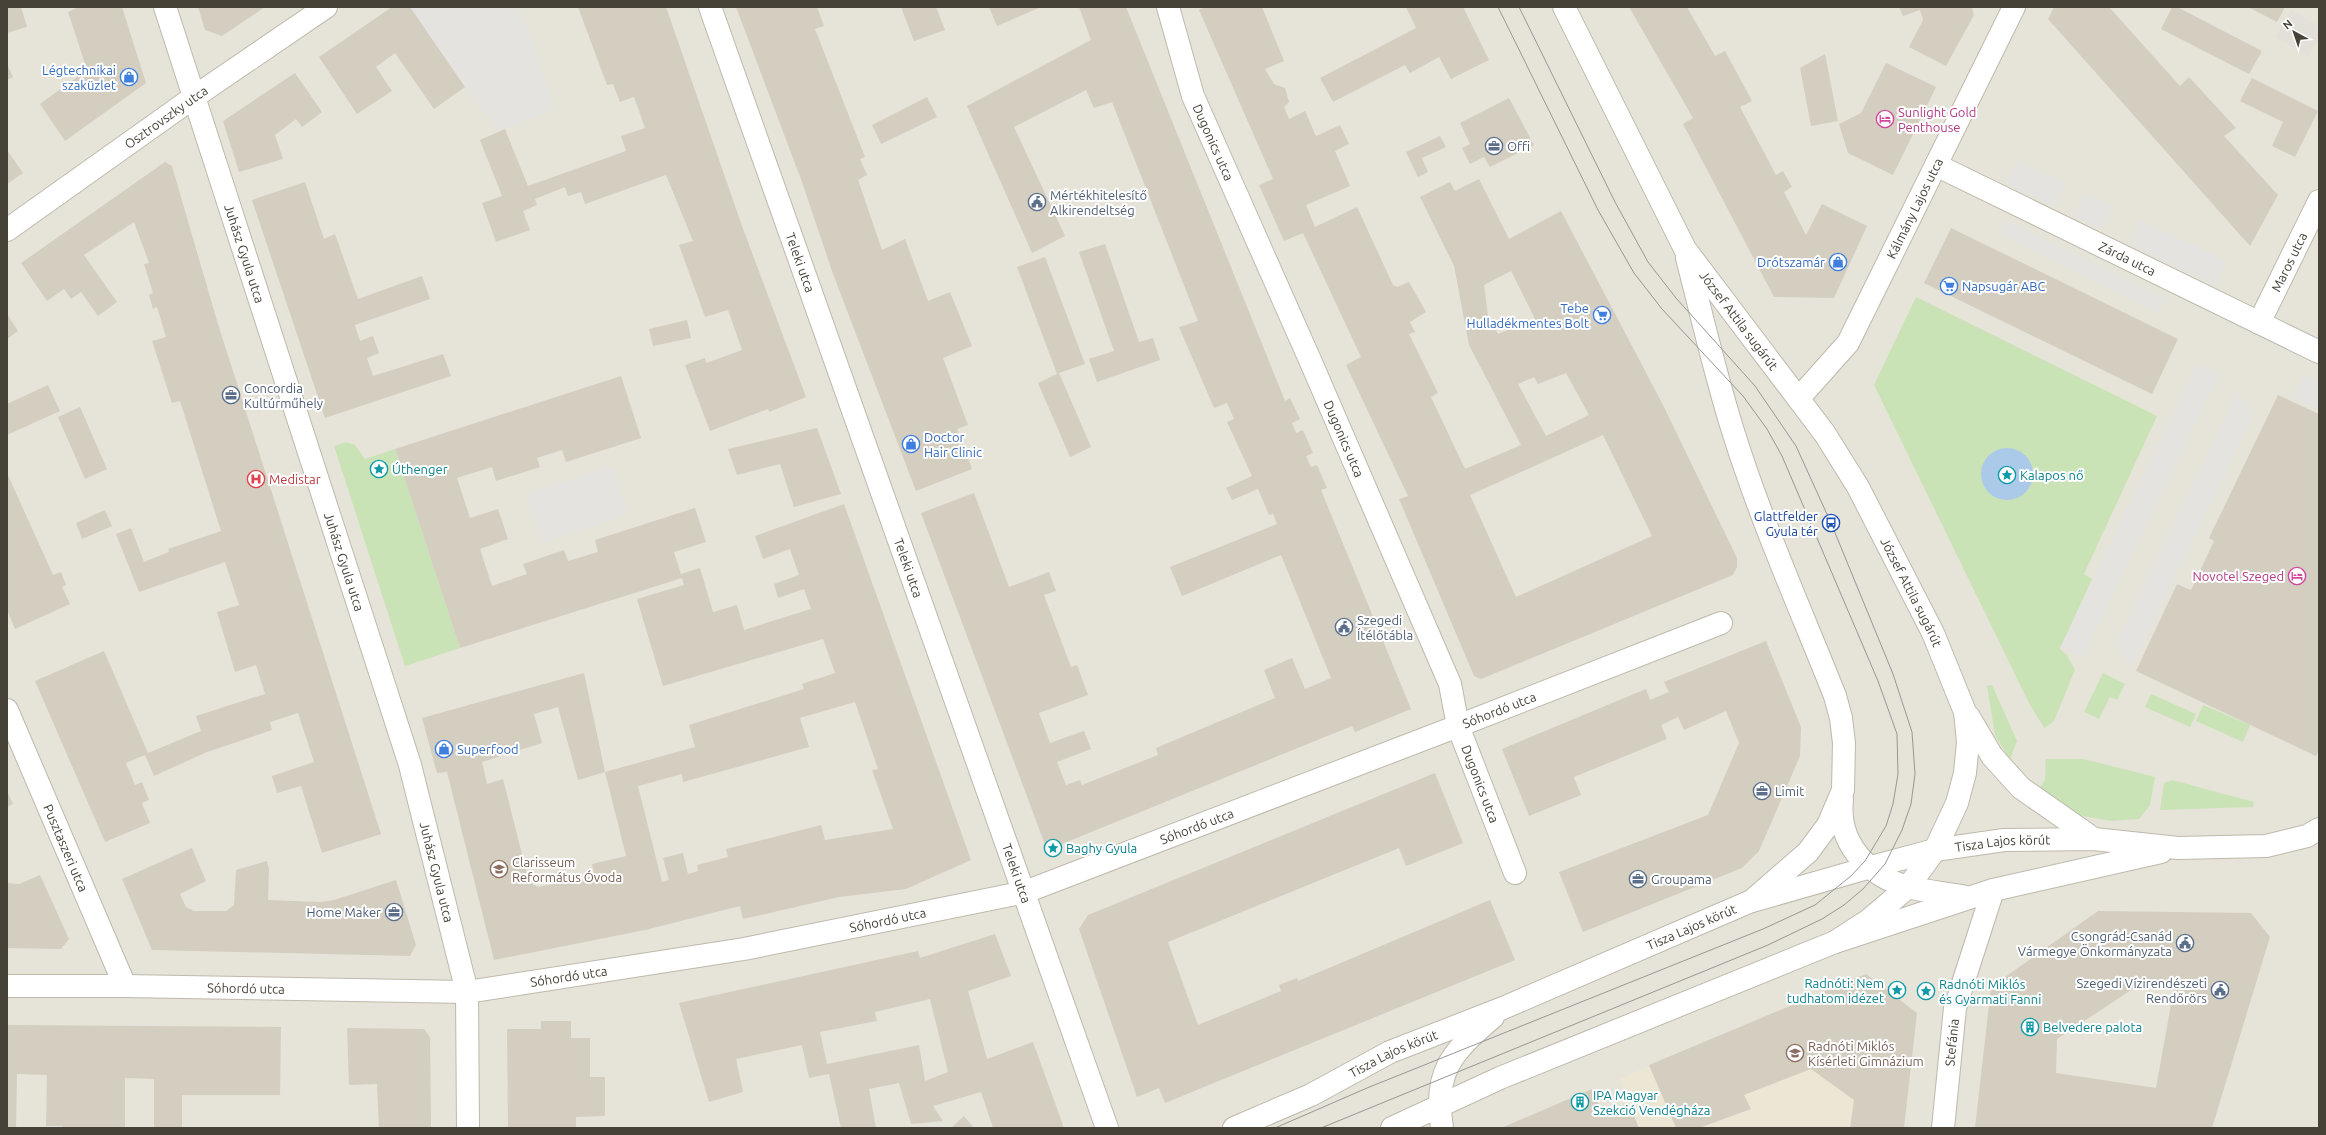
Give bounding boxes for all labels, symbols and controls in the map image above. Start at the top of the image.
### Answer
north arrow [2274,12,2314,52]
text: N [2281,17,2295,32]
place label: Légtechnikai szaküzlet [42,63,116,92]
shop icon: Légtechnikai szaküzlet [119,67,139,87]
street label: Osztrovszky utca [122,83,210,151]
street label: Dugonics utca [1190,102,1237,183]
place label: Sunlight Gold Penthouse [1898,105,1976,134]
hotel icon: Sunlight Gold Penthouse [1875,109,1895,129]
office icon: Offi [1484,136,1504,156]
place label: Offi [1507,139,1530,153]
street label: Kálmány Lajos utca [1884,156,1945,261]
place label: Mértékhitelesítő Alkirendeltség [1050,188,1147,217]
public building icon: Mértékhitelesítő Alkirendeltség [1027,192,1047,212]
street label: Juhász Gyula utca [222,202,267,305]
street label: Maros utca [2269,230,2310,294]
street label: Teleki utca [783,231,817,294]
street label: Zárda utca [2097,239,2158,278]
shop icon: Drótszamár [1828,252,1848,272]
place label: Drótszamár [1757,255,1825,269]
street label: József Attila sugárút [1697,268,1781,373]
supermarket icon: Napsugár ABC [1939,276,1959,296]
place label: Napsugár ABC [1962,279,2045,293]
place label: Tebe Hulladékmentes Bolt [1467,301,1589,330]
supermarket icon: Tebe Hulladékmentes Bolt [1592,305,1612,325]
place label: Concordia Kultúrműhely [244,381,323,410]
office icon: Concordia Kultúrműhely [221,385,241,405]
street label: Dugonics utca [1321,398,1367,479]
place label: Doctor Hair Clinic [924,430,982,459]
shop icon: Doctor Hair Clinic [901,434,921,454]
place icon: Úthenger [369,459,389,479]
place label: Úthenger [392,461,448,476]
place icon: Kalapos nő [1997,465,2017,485]
place label: Kalapos nő [2020,468,2084,482]
hospital icon: Medistar [246,469,266,489]
place label: Medistar [269,472,321,486]
place label: Glattfelder Gyula tér [1754,509,1818,538]
street label: Juhász Gyula utca [322,511,367,613]
bus stop icon: Glattfelder Gyula tér [1821,513,1841,533]
street label: József Attila sugárút [1878,535,1945,649]
street label: Teleki utca [892,536,926,600]
hotel icon: Novotel Szeged [2287,566,2307,586]
place label: Novotel Szeged [2192,569,2284,583]
place label: Szegedi Ítélőtábla [1357,613,1413,642]
public building icon: Szegedi Ítélőtábla [1334,617,1354,637]
street label: Sóhordó utca [1460,689,1538,731]
shop icon: Superfood [434,739,454,759]
place label: Superfood [457,742,519,756]
street label: Dugonics utca [1459,743,1502,825]
office icon: Limit [1752,781,1772,801]
place label: Limit [1775,784,1804,798]
street label: Pusztaszeri utca [41,802,91,894]
street label: Sóhordó utca [1158,806,1236,847]
street label: Juhász Gyula utca [418,820,456,924]
street label: Tisza Lajos körút [1954,832,2050,854]
place icon: Baghy Gyula [1043,838,1063,858]
place label: Baghy Gyula [1066,841,1137,855]
street label: Teleki utca [1000,842,1034,905]
place label: Clarisseum Református Óvoda [512,855,622,884]
school or university icon: Clarisseum Református Óvoda [489,859,509,879]
office icon: Groupama [1628,869,1648,889]
place label: Groupama [1651,872,1712,886]
street label: Tisza Lajos körút [1644,901,1738,952]
office icon: Home Maker [384,902,404,922]
place label: Home Maker [307,905,381,919]
street label: Sóhordó utca [848,905,927,934]
place label: Csongrád-Csanád Vármegye Önkormányzata [2018,929,2172,958]
public building icon: Csongrád-Csanád Vármegye Önkormányzata [2175,933,2195,953]
street label: Sóhordó utca [529,963,608,989]
place label: Radnóti: Nem tudhatom idézet [1787,976,1884,1005]
place label: Szegedi Vízirendészeti Rendőrörs [2077,976,2207,1005]
place label: Radnóti Miklós és Gyarmati Fanni [1939,977,2041,1006]
street label: Sóhordó utca [207,980,285,996]
place icon: Radnóti: Nem tudhatom idézet [1887,980,1907,1000]
public building icon: Szegedi Vízirendészeti Rendőrörs [2210,980,2230,1000]
place icon: Radnóti Miklós és Gyarmati Fanni [1916,981,1936,1001]
building icon: Belvedere palota [2020,1017,2040,1037]
street label: Stefánia [1942,1018,1961,1067]
place label: Belvedere palota [2043,1020,2142,1034]
street label: Tisza Lajos körút [1346,1027,1439,1080]
place label: Radnóti Miklós Kísérleti Gimnázium [1808,1039,1924,1068]
school or university icon: Radnóti Miklós Kísérleti Gimnázium [1785,1043,1805,1063]
place label: IPA Magyar Szekció Vendégháza [1593,1088,1710,1117]
building icon: IPA Magyar Szekció Vendégháza [1570,1092,1590,1112]

